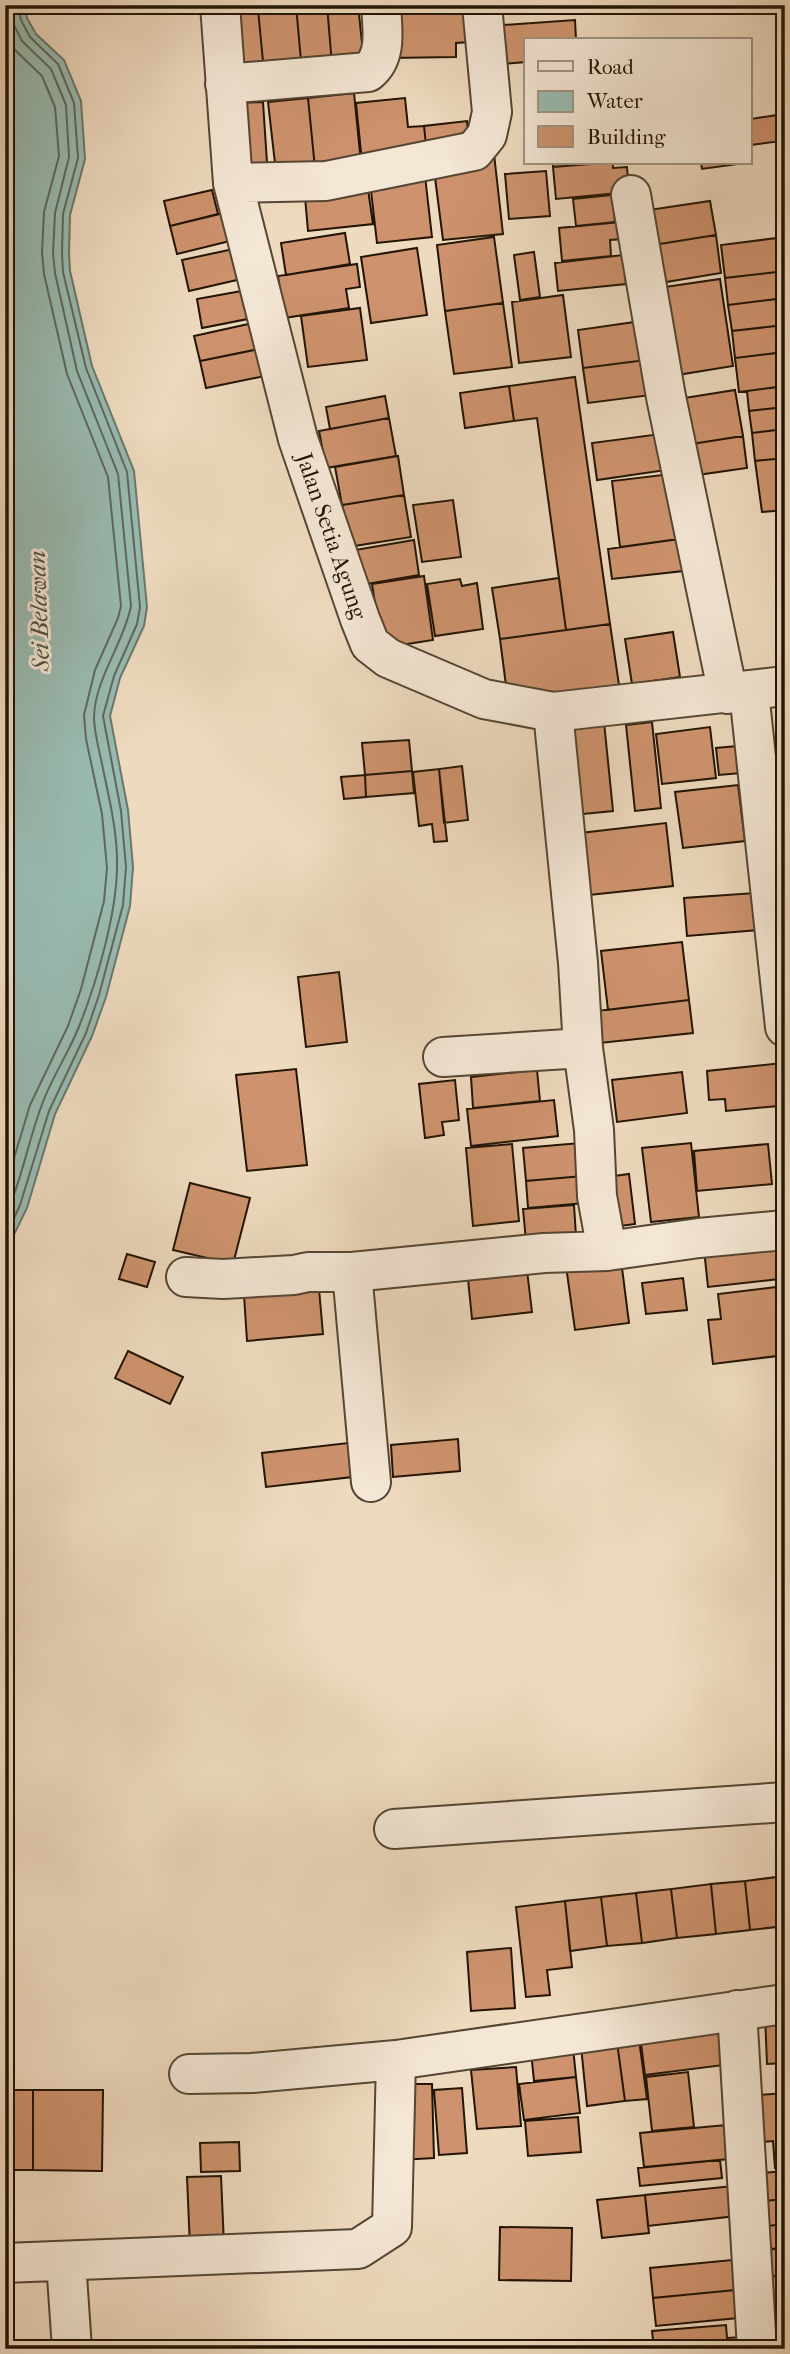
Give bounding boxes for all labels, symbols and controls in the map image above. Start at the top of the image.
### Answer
legend [524,38,752,164]
text: Road [587,55,634,79]
text: Water [586,89,643,113]
text: Building [587,125,666,149]
street label: Jalan Setia Agung [290,448,373,624]
water label: Sei Belawan [23,550,55,673]

